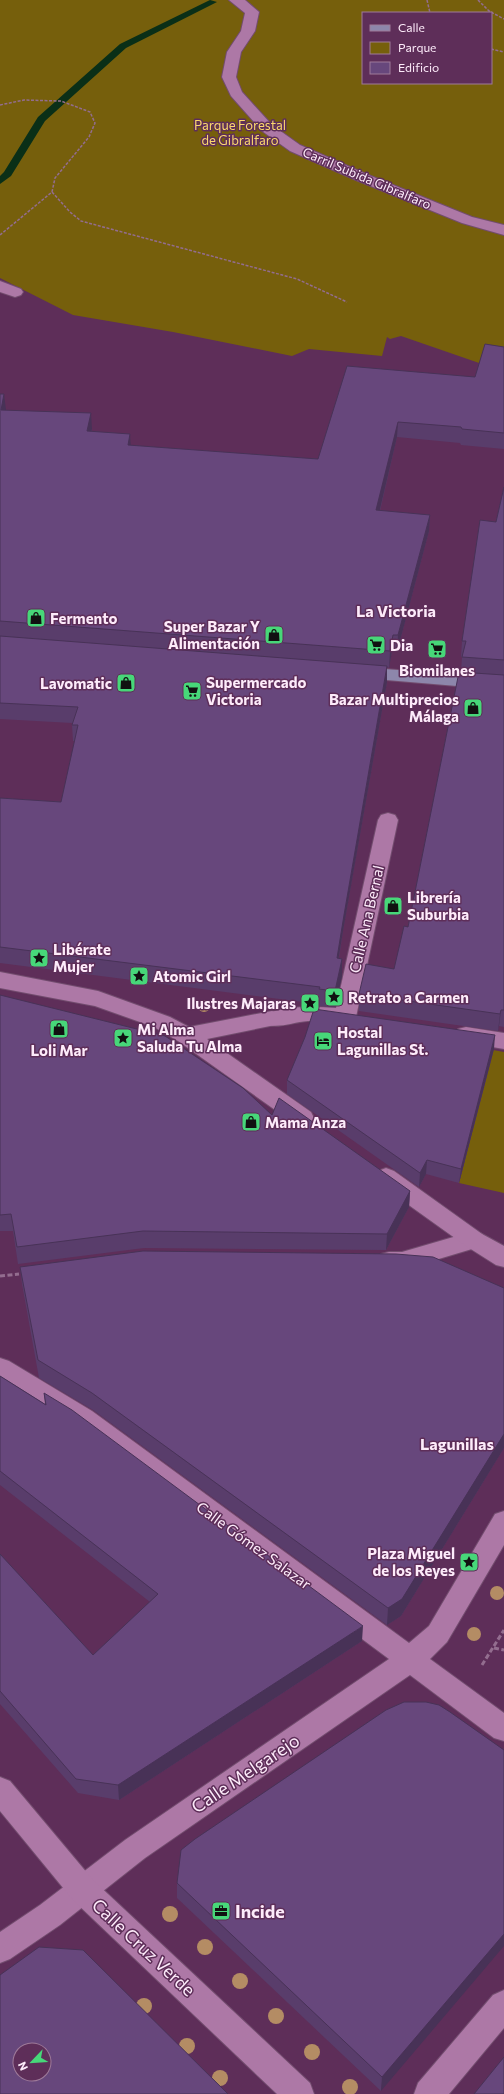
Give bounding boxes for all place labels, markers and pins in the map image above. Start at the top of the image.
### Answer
shop icon: Fermento [25,607,47,629]
place label: Fermento [50,609,118,627]
place label: Super Bazar Y Alimentación [164,617,260,652]
shop icon: Super Bazar Y Alimentación [263,624,285,646]
supermarket icon: Dia [365,634,387,656]
place label: Dia [390,636,413,654]
supermarket icon: Biomilanes [426,638,448,660]
place label: Biomilanes [399,661,475,679]
shop icon: Lavomatic [115,672,137,694]
place label: Supermercado Victoria [206,673,306,708]
place label: Lavomatic [40,674,112,692]
supermarket icon: Supermercado Victoria [181,680,203,702]
place label: Bazar Multiprecios Málaga [329,690,459,725]
shop icon: Bazar Multiprecios Málaga [462,697,484,719]
place label: Librería Suburbia [407,888,469,923]
shop icon: Librería Suburbia [382,895,404,917]
place label: Libérate Mujer [53,940,111,975]
place icon: Libérate Mujer [28,947,50,969]
place icon: Atomic Girl [128,965,150,987]
place label: Atomic Girl [153,967,231,985]
place icon: Retrato a Carmen [323,986,345,1008]
place label: Retrato a Carmen [348,988,469,1006]
place icon: Ilustres Majaras [299,992,321,1014]
place label: Ilustres Majaras [186,994,296,1012]
shop icon: Loli Mar [48,1018,70,1040]
place label: Mi Alma Saluda Tu Alma [137,1020,242,1055]
place label: Hostal Lagunillas St. [337,1023,428,1058]
place icon: Mi Alma Saluda Tu Alma [112,1027,134,1049]
hotel icon: Hostal Lagunillas St. [312,1030,334,1052]
place label: Loli Mar [30,1041,88,1059]
shop icon: Mama Anza [240,1111,262,1133]
place label: Mama Anza [265,1113,346,1131]
place label: Plaza Miguel de los Reyes [367,1544,455,1579]
place icon: Plaza Miguel de los Reyes [458,1551,480,1573]
office icon: Incide [210,1900,232,1922]
place label: Incide [235,1900,285,1922]

